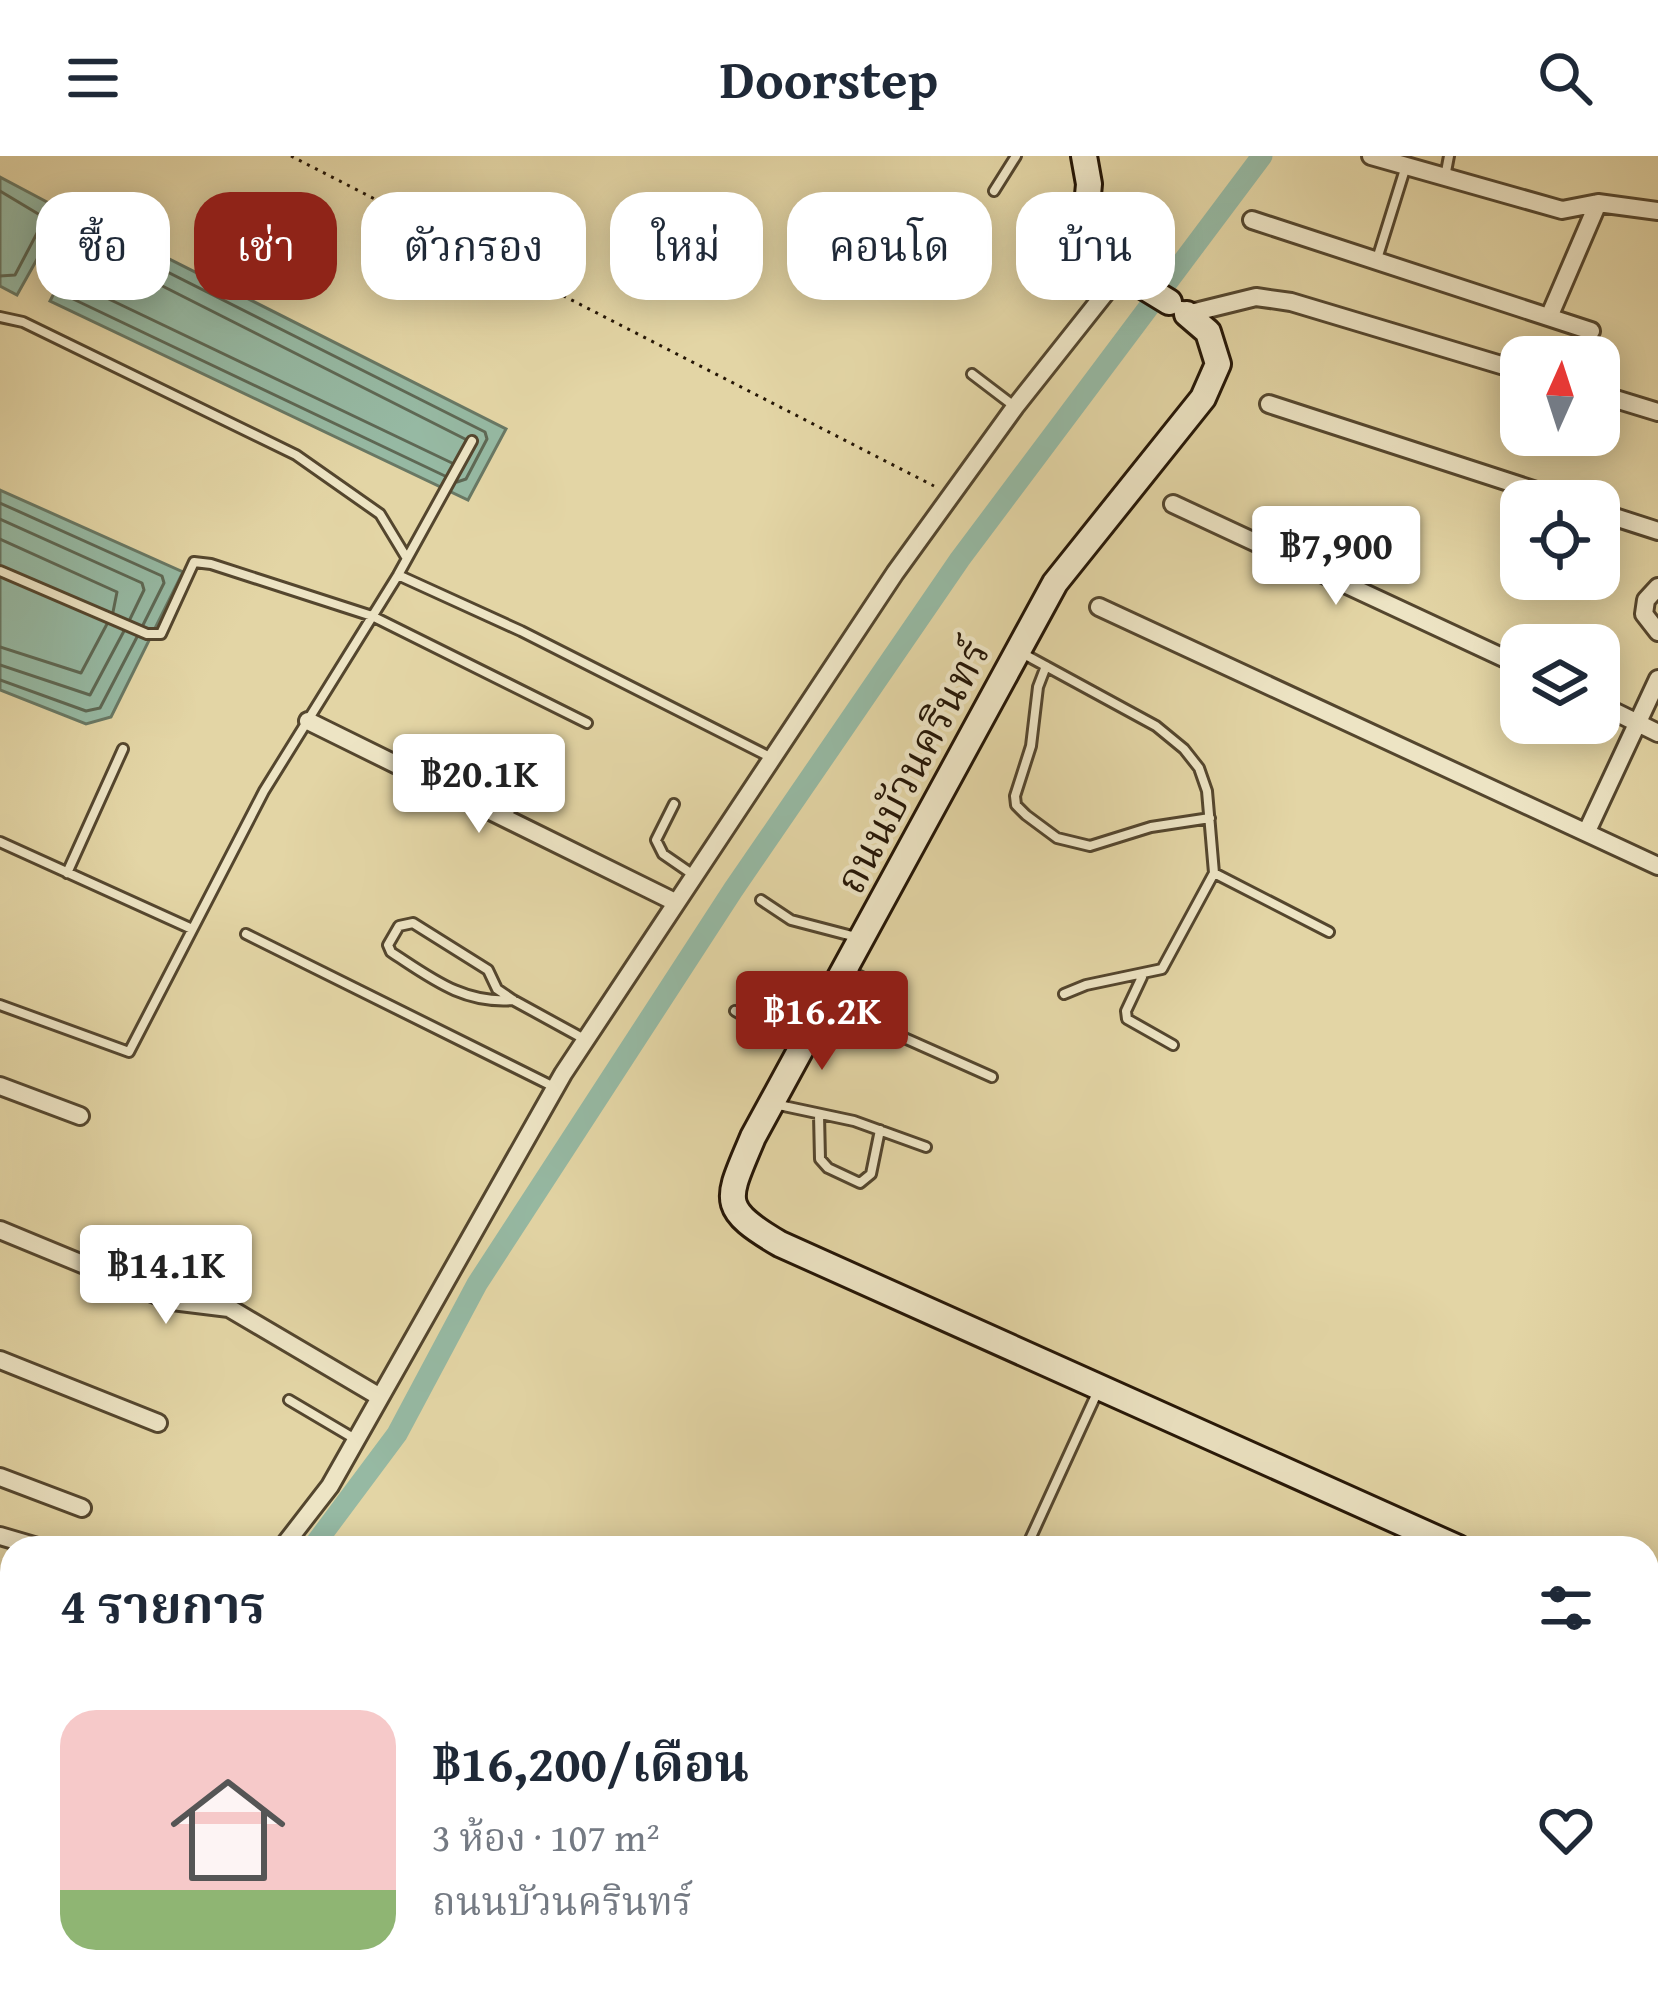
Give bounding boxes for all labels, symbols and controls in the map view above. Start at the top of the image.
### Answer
text: Doorstep [720,39,938,118]
icon: menu [60,45,126,111]
icon: search [1532,45,1598,111]
chip: ซื้อ [36,192,170,300]
chip: เช่า [194,192,337,300]
chip: ตัวกรอง [361,192,586,300]
chip: ใหม่ [610,192,763,300]
chip: คอนโด [787,192,992,300]
chip: บ้าน [1016,192,1175,300]
north arrow [1500,336,1620,456]
map controls [1500,336,1620,744]
button: locate [1500,480,1620,600]
pin: ฿7,900 [1238,506,1434,608]
text: ฿7,900 [1279,516,1393,573]
button: layers [1500,624,1620,744]
street label: ถนนบัวนครินทร์ [819,627,1005,904]
pin: ฿20.1K [381,734,577,836]
text: ฿20.1K [420,744,538,801]
pin: ฿16.2K [724,971,920,1073]
text: ฿16.2K [763,981,881,1038]
pin: ฿14.1K [68,1225,264,1327]
text: ฿14.1K [107,1235,225,1292]
text: 4 รายการ [60,1567,266,1642]
icon: filters [1533,1575,1599,1641]
text: ฿16,200/เดือน [432,1725,749,1800]
icon: home [156,1758,300,1902]
icon: heart [1533,1797,1599,1863]
text: 3 ห้อง · 107 m² [432,1808,660,1865]
text: ถนนบัวนครินทร์ [432,1872,692,1929]

